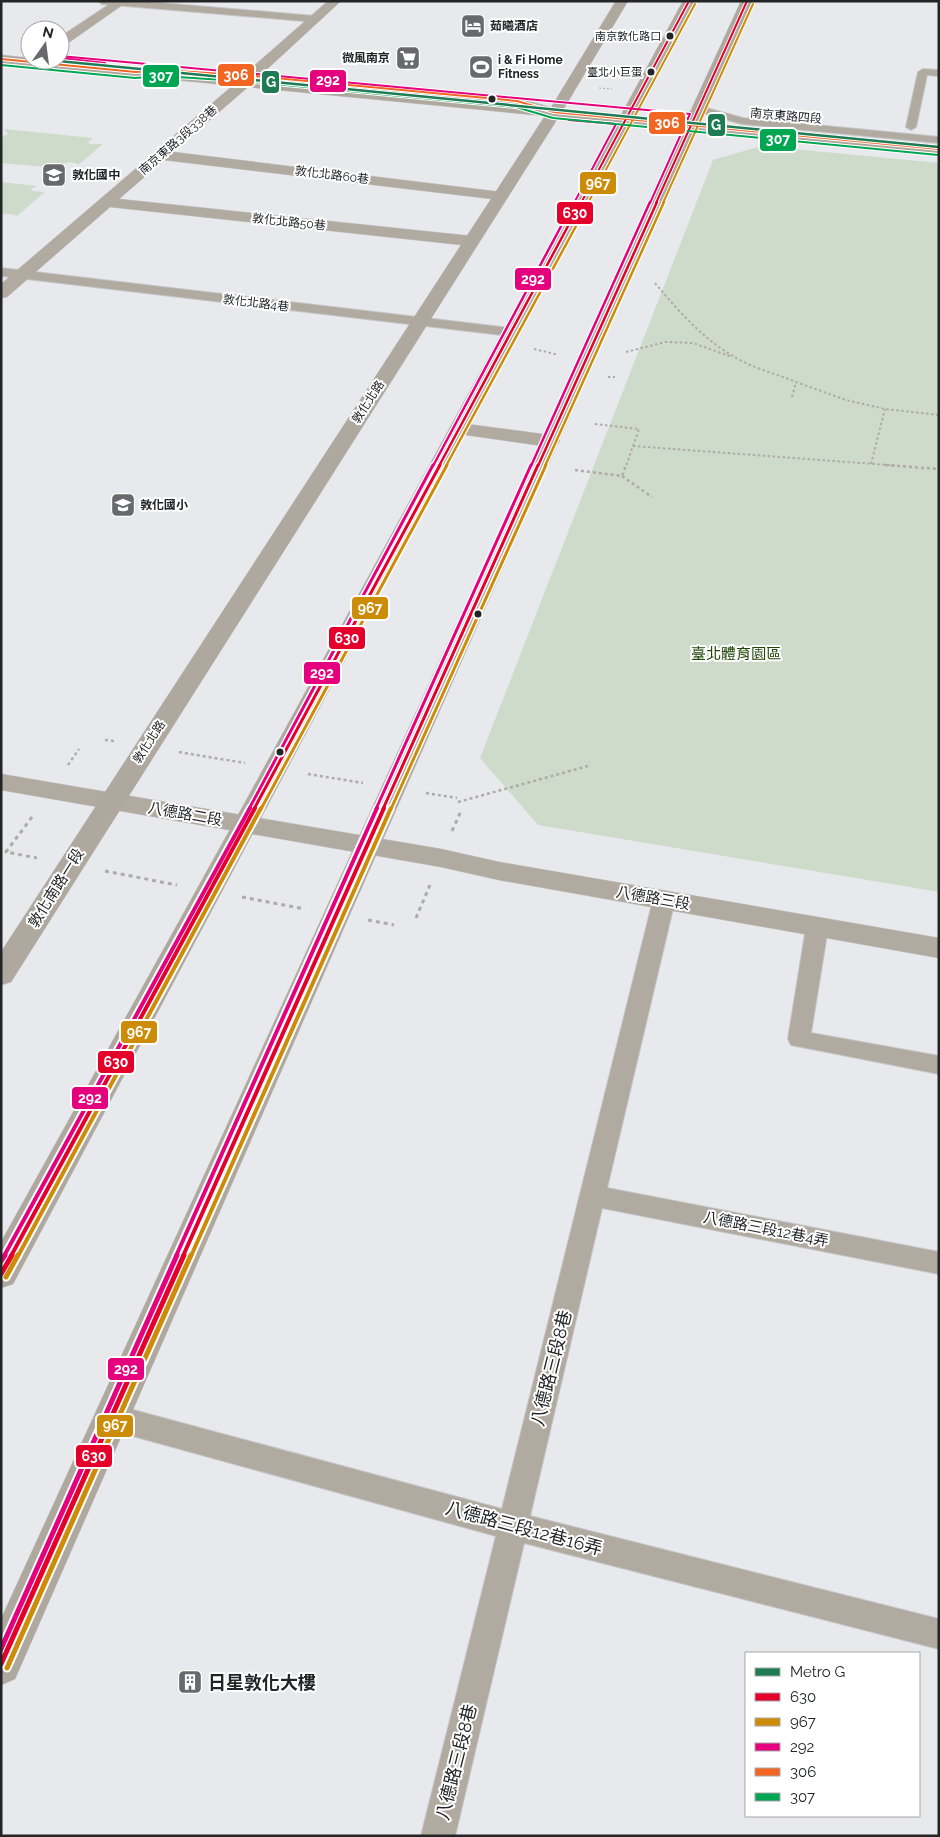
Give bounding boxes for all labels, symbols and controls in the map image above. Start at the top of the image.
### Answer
hotel icon: 茹曦酒店 [460,13,486,39]
place label: 茹曦酒店 [490,19,538,33]
north arrow [20,20,70,70]
text: N [41,23,55,41]
place label: 南京敦化路口 [595,30,661,43]
marker: 南京敦化路口 [665,31,675,41]
supermarket icon: 微風南京 [395,45,421,71]
place label: 微風南京 [342,51,390,65]
place label: i & Fi Home Fitness [498,53,563,81]
sports icon: i & Fi Home Fitness [468,54,494,80]
line badge: 306 [217,63,255,87]
line badge: 307 [142,64,180,88]
place label: 臺北小巨蛋 [587,66,642,79]
text: 306 [224,67,248,83]
marker: 臺北小巨蛋 [646,67,656,77]
text: 307 [149,68,173,84]
line badge: 292 [309,69,347,93]
line badge: G [261,70,280,94]
text: 292 [316,72,340,88]
text: G [266,74,276,90]
unlabelled marker [487,94,497,104]
street label: 南京東路3段338巷 [136,102,220,178]
street label: 南京東路四段 [750,106,822,126]
line badge: 306 [648,111,686,135]
line badge: G [707,113,726,137]
text: 306 [655,115,679,131]
text: G [711,117,721,133]
line badge: 307 [759,128,797,152]
text: 307 [766,131,790,147]
school or university icon: 敦化國中 [41,162,67,188]
street label: 敦化北路60巷 [294,164,370,186]
place label: 敦化國中 [72,168,120,182]
line badge: 967 [579,171,617,195]
text: 967 [586,175,610,191]
line badge: 630 [556,201,594,225]
text: 630 [563,205,587,221]
street label: 敦化北路50巷 [252,211,326,233]
line badge: 292 [514,267,552,291]
text: 292 [521,271,545,287]
street label: 敦化北路4巷 [222,292,290,314]
street label: 敦化北路 [349,378,387,426]
school or university icon: 敦化國小 [110,492,136,518]
place label: 敦化國小 [140,498,188,512]
line badge: 967 [351,596,389,620]
text: 967 [358,600,382,616]
unlabelled marker [473,609,483,619]
line badge: 630 [328,626,366,650]
text: 630 [335,630,359,646]
park label: 臺北體育園區 [691,645,781,663]
line badge: 292 [303,661,341,685]
text: 292 [310,665,334,681]
street label: 敦化北路 [130,718,168,766]
unlabelled marker [275,747,285,757]
street label: 八德路二段 [146,799,224,829]
street label: 敦化南路一段 [25,845,87,931]
street label: 八德路三段 [614,883,692,913]
line badge: 967 [120,1020,158,1044]
text: 967 [127,1024,151,1040]
line badge: 630 [97,1050,135,1074]
text: 630 [104,1054,128,1070]
line badge: 292 [71,1086,109,1110]
text: 292 [78,1090,102,1106]
street label: 八德路三段12巷4弄 [702,1208,830,1250]
street label: 八德路三段8巷 [526,1308,576,1428]
line badge: 292 [107,1357,145,1381]
text: 292 [114,1361,138,1377]
line badge: 967 [96,1414,134,1438]
text: 967 [103,1417,127,1433]
line badge: 630 [75,1444,113,1468]
text: 630 [82,1448,106,1464]
street label: 八德路三段12巷16弄 [443,1497,605,1559]
legend [745,1652,920,1817]
text: Metro G [790,1663,845,1681]
building icon: 日星敦化大樓 [177,1669,203,1695]
place label: 日星敦化大樓 [208,1672,316,1693]
text: 630 [790,1688,816,1706]
street label: 八德路三段8巷 [431,1702,481,1822]
text: 967 [790,1713,816,1731]
text: 292 [790,1738,815,1756]
text: 306 [790,1763,816,1781]
text: 307 [790,1788,815,1806]

